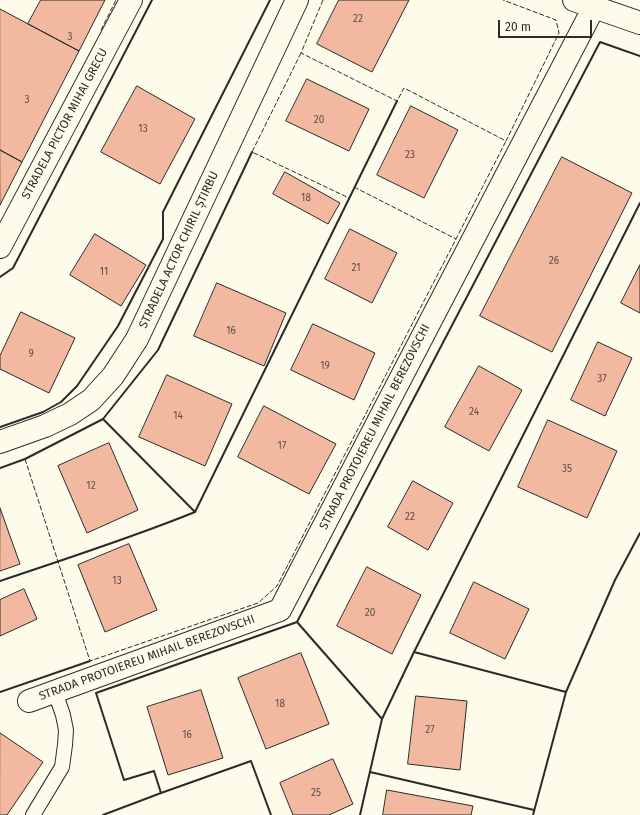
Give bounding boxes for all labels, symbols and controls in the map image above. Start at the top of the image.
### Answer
scale bar [500,12,594,38]
house number: 22 [353,13,363,25]
text: 20 m [505,20,531,34]
house number: 3 [68,31,72,43]
street label: STRADELA PICTOR MIHAI GRECU [19,46,111,202]
house number: 3 [25,94,29,106]
house number: 20 [314,114,324,126]
house number: 13 [138,123,148,135]
house number: 23 [405,149,415,161]
street label: STRADELA ACTOR CHIRIL ȘTIRBU [136,169,222,331]
house number: 18 [301,192,311,204]
house number: 26 [549,255,559,267]
house number: 21 [351,262,361,274]
house number: 11 [100,266,108,278]
street label: STRADA PROTOIEREU MIHAIL BEREZOVSCHI [317,322,433,532]
house number: 16 [226,325,236,337]
house number: 9 [28,348,34,360]
house number: 19 [320,360,330,372]
house number: 37 [597,373,607,385]
house number: 24 [469,406,479,418]
house number: 14 [173,410,183,422]
house number: 17 [278,440,286,452]
house number: 35 [562,463,572,475]
house number: 12 [86,480,96,492]
house number: 22 [405,511,415,523]
house number: 13 [112,575,122,587]
house number: 20 [365,607,375,619]
street label: STRADA PROTOIEREU MIHAIL BEREZOVSCHI [37,612,257,704]
house number: 18 [275,698,285,710]
house number: 27 [425,724,435,736]
house number: 16 [182,729,192,741]
house number: 25 [311,787,321,799]

